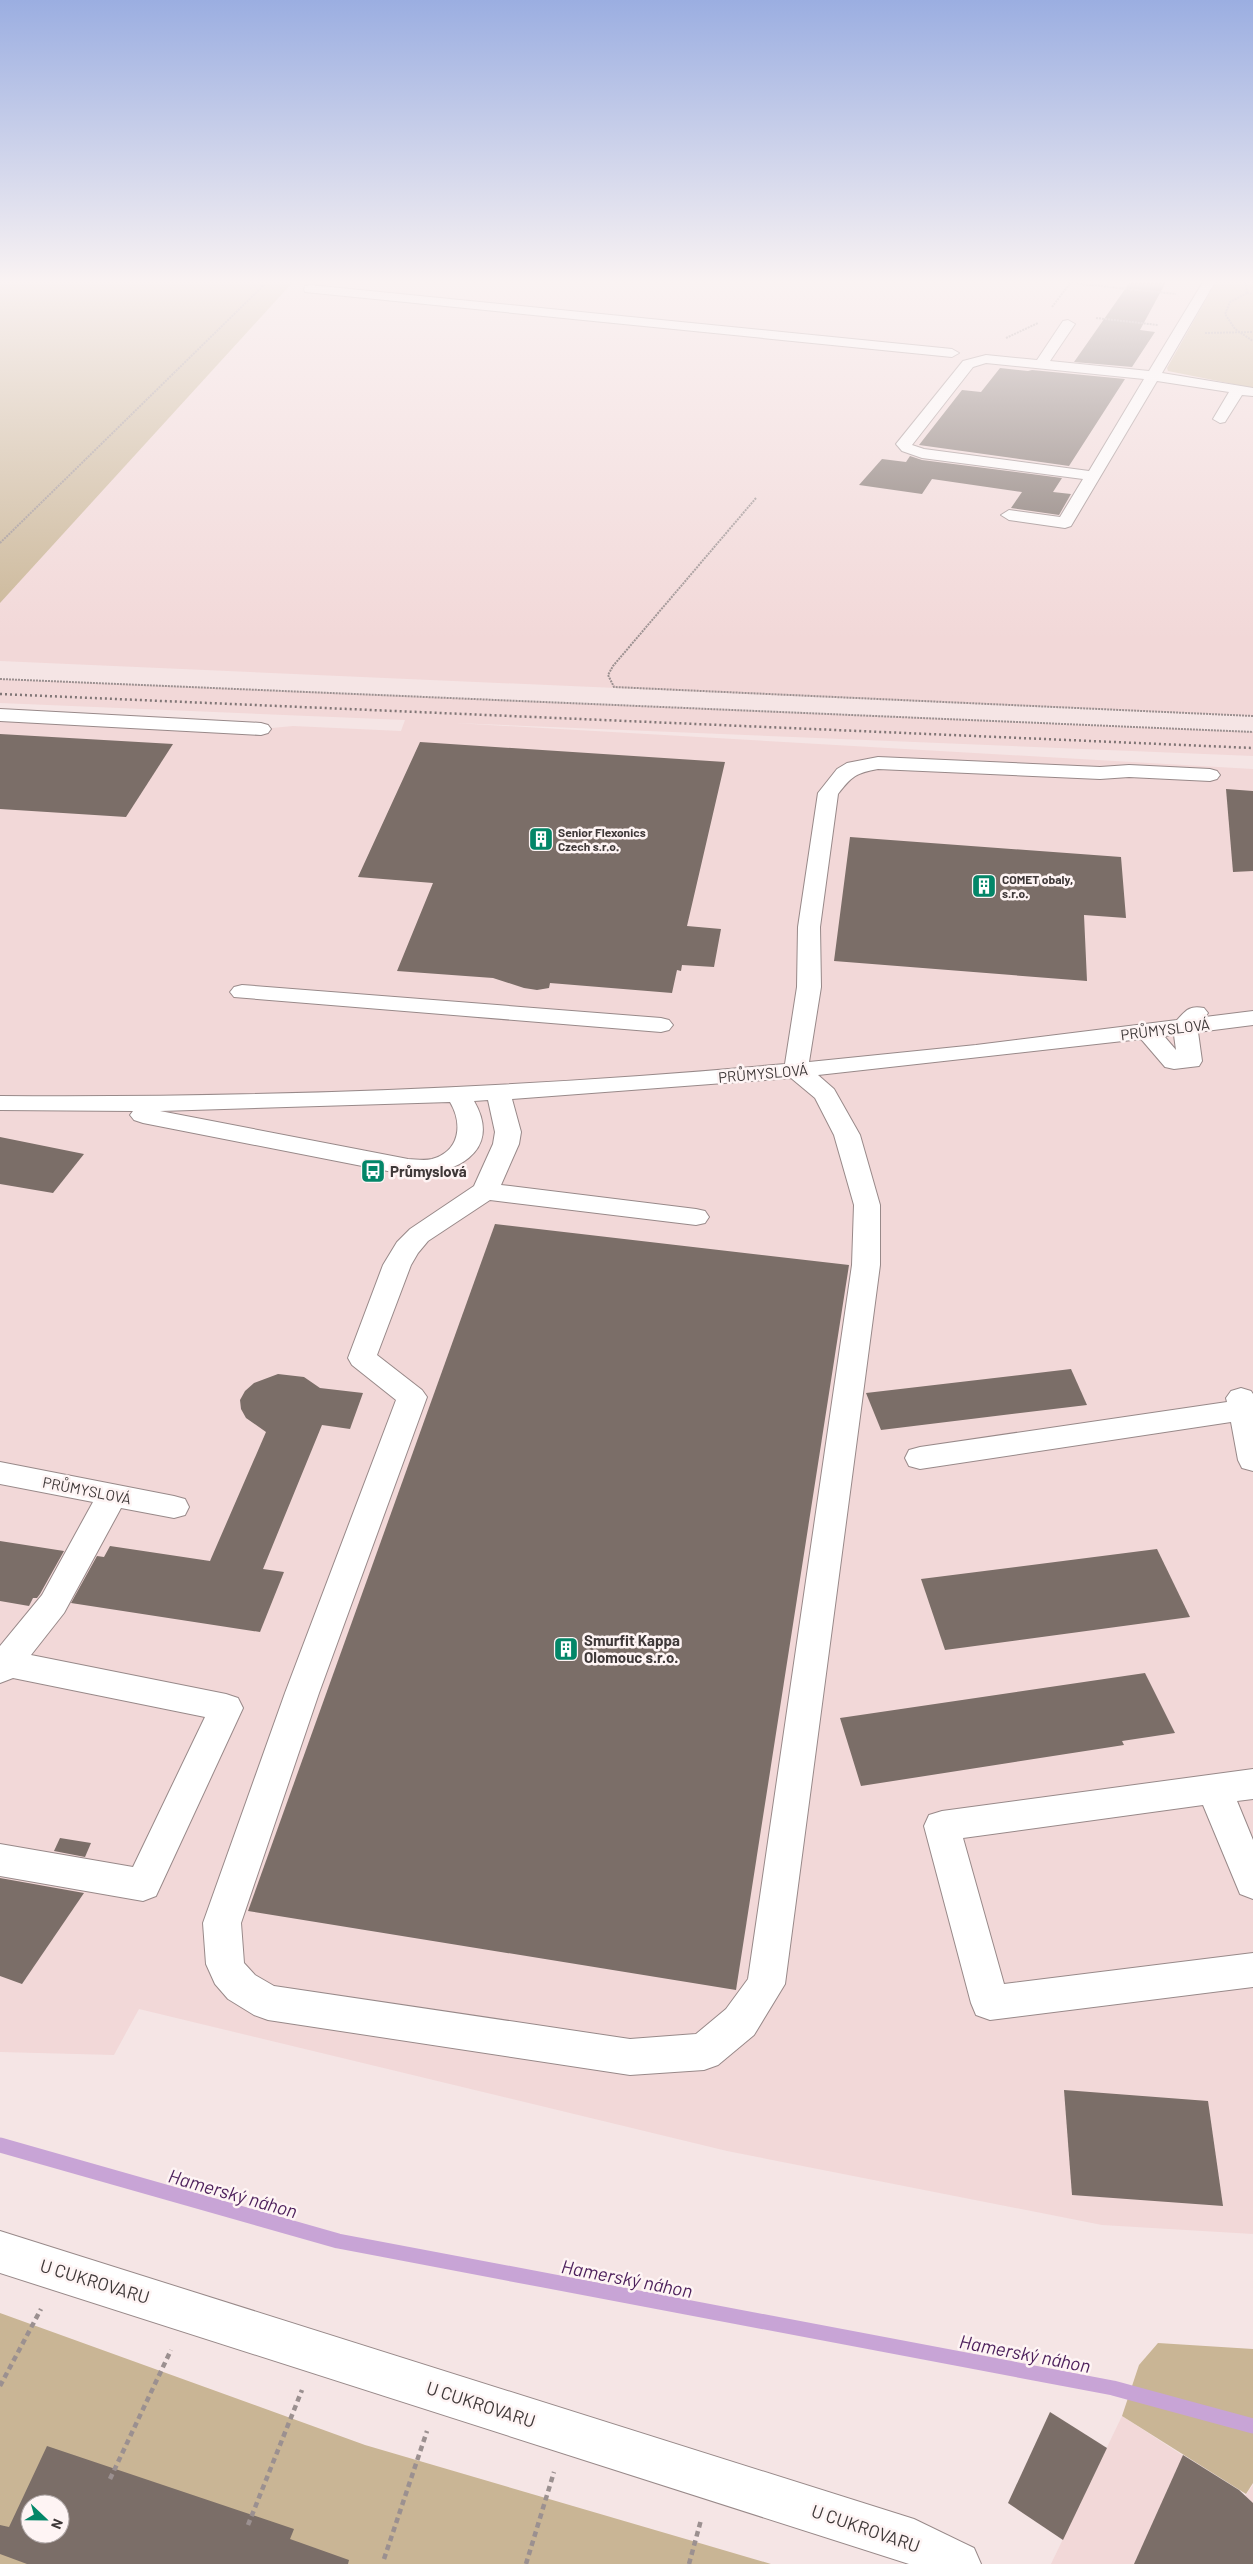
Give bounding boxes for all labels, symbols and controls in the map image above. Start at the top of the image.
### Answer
place label: Senior Flexonics Czech s.r.o. [558,825,646,853]
building icon: Senior Flexonics Czech s.r.o. [528,826,554,852]
place label: COMET obaly, s.r.o. [1002,872,1073,900]
building icon: COMET obaly, s.r.o. [971,873,997,899]
street label: PRŮMYSLOVÁ [1119,1014,1211,1043]
street label: PRŮMYSLOVÁ [717,1059,809,1086]
bus stop icon: Průmyslová [360,1158,386,1184]
place label: Průmyslová [390,1162,467,1180]
street label: PRŮMYSLOVÁ [41,1472,133,1507]
place label: Smurfit Kappa Olomouc s.r.o. [584,1631,680,1666]
building icon: Smurfit Kappa Olomouc s.r.o. [553,1636,579,1662]
water label: Hamerský náhon [166,2164,300,2222]
street label: U CUKROVARU [38,2254,152,2308]
water label: Hamerský náhon [559,2254,695,2302]
water label: Hamerský náhon [957,2329,1093,2377]
street label: U CUKROVARU [424,2376,538,2432]
north arrow [20,2494,70,2544]
street label: U CUKROVARU [809,2499,923,2557]
text: N [48,2517,67,2532]

